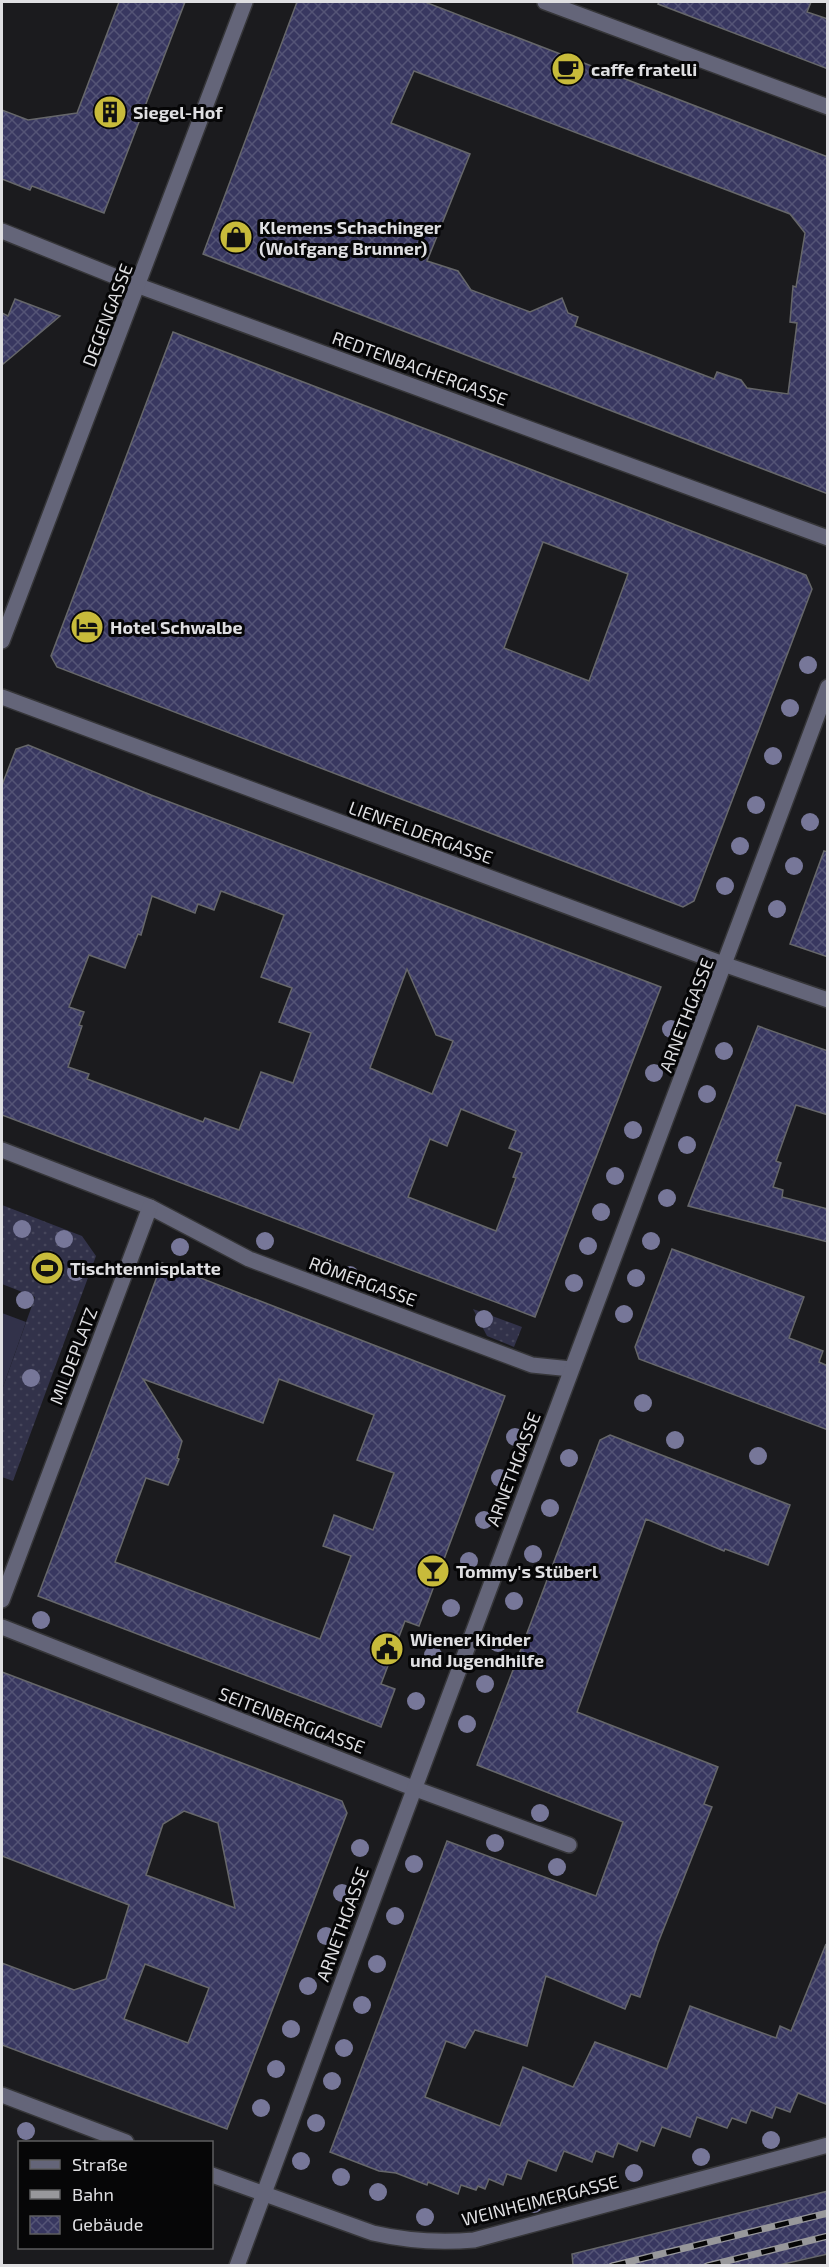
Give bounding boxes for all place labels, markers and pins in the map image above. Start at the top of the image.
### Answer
cafe icon: caffe fratelli [550,51,586,87]
place label: caffe fratelli [591,58,697,80]
building icon: Siegel-Hof [92,94,128,130]
place label: Siegel-Hof [133,101,223,123]
place label: Klemens Schachinger (Wolfgang Brunner) [259,216,442,259]
shop icon: Klemens Schachinger (Wolfgang Brunner) [218,219,254,255]
hotel icon: Hotel Schwalbe [69,609,105,645]
place label: Hotel Schwalbe [110,616,243,638]
sports icon: Tischtennisplatte [29,1250,65,1286]
place label: Tischtennisplatte [70,1257,221,1279]
bar icon: Tommy's Stüberl [415,1553,451,1589]
place label: Tommy's Stüberl [456,1560,598,1582]
place label: Wiener Kinder und Jugendhilfe [410,1628,544,1671]
public building icon: Wiener Kinder und Jugendhilfe [369,1631,405,1667]

